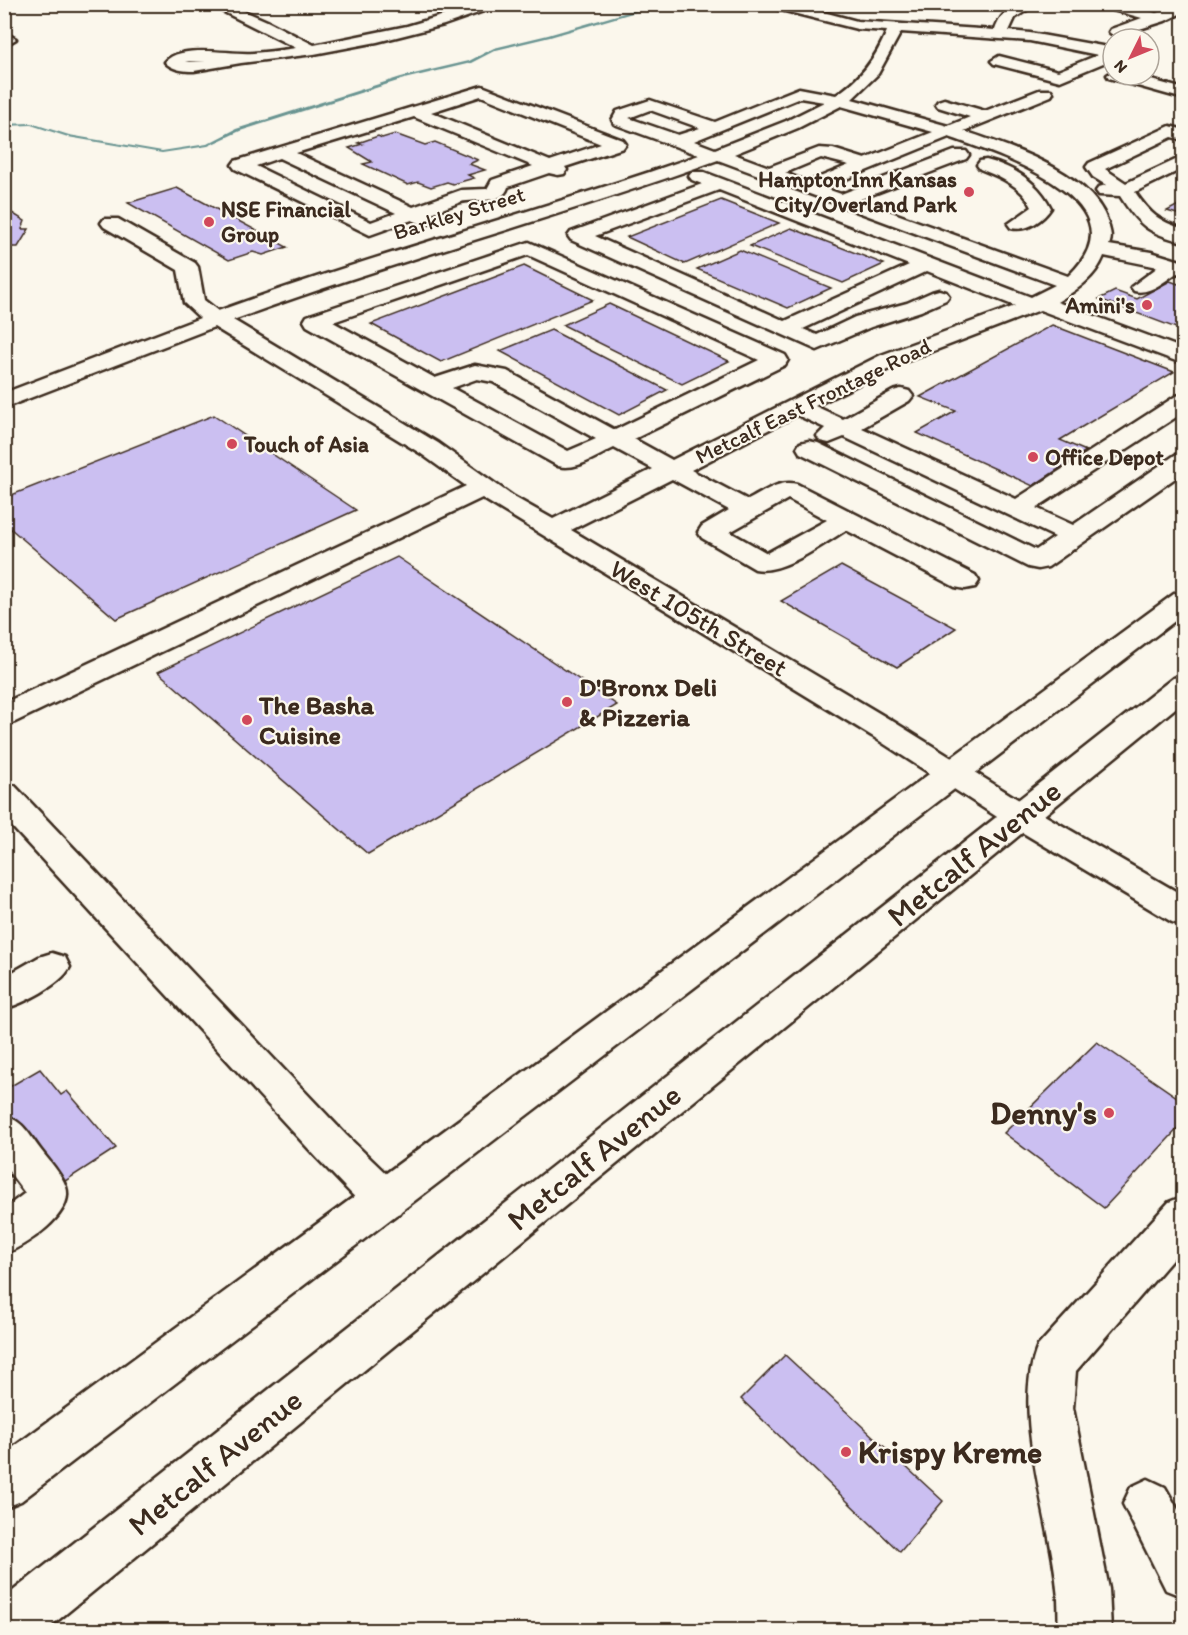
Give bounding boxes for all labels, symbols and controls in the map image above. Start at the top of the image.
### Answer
north arrow [1101,27,1161,87]
text: N [1110,56,1131,77]
place label: Hampton Inn Kansas City/Overland Park [758,166,958,218]
street label: Barkley Street [390,180,528,246]
marker: Hampton Inn Kansas City/Overland Park [962,185,976,199]
place label: NSE Financial Group [221,196,351,248]
marker: NSE Financial Group [202,215,216,229]
place label: Amini's [1064,292,1135,319]
marker: Amini's [1140,298,1154,312]
street label: Metcalf East Frontage Road [691,332,935,470]
place label: Touch of Asia [243,431,369,458]
marker: Touch of Asia [225,437,239,451]
place label: Office Depot [1045,444,1164,471]
marker: Office Depot [1026,450,1040,464]
street label: West 105th Street [604,552,794,684]
place label: D'Bronx Deli & Pizzeria [579,671,717,733]
place label: The Basha Cuisine [258,689,374,751]
marker: D'Bronx Deli & Pizzeria [560,695,574,709]
marker: The Basha Cuisine [240,713,254,727]
street label: Metcalf Avenue [879,771,1069,935]
street label: Metcalf Avenue [499,1075,689,1239]
place label: Denny's [990,1094,1097,1132]
marker: Denny's [1102,1106,1116,1120]
street label: Metcalf Avenue [120,1380,310,1544]
place label: Krispy Kreme [858,1433,1042,1471]
marker: Krispy Kreme [839,1445,853,1459]

